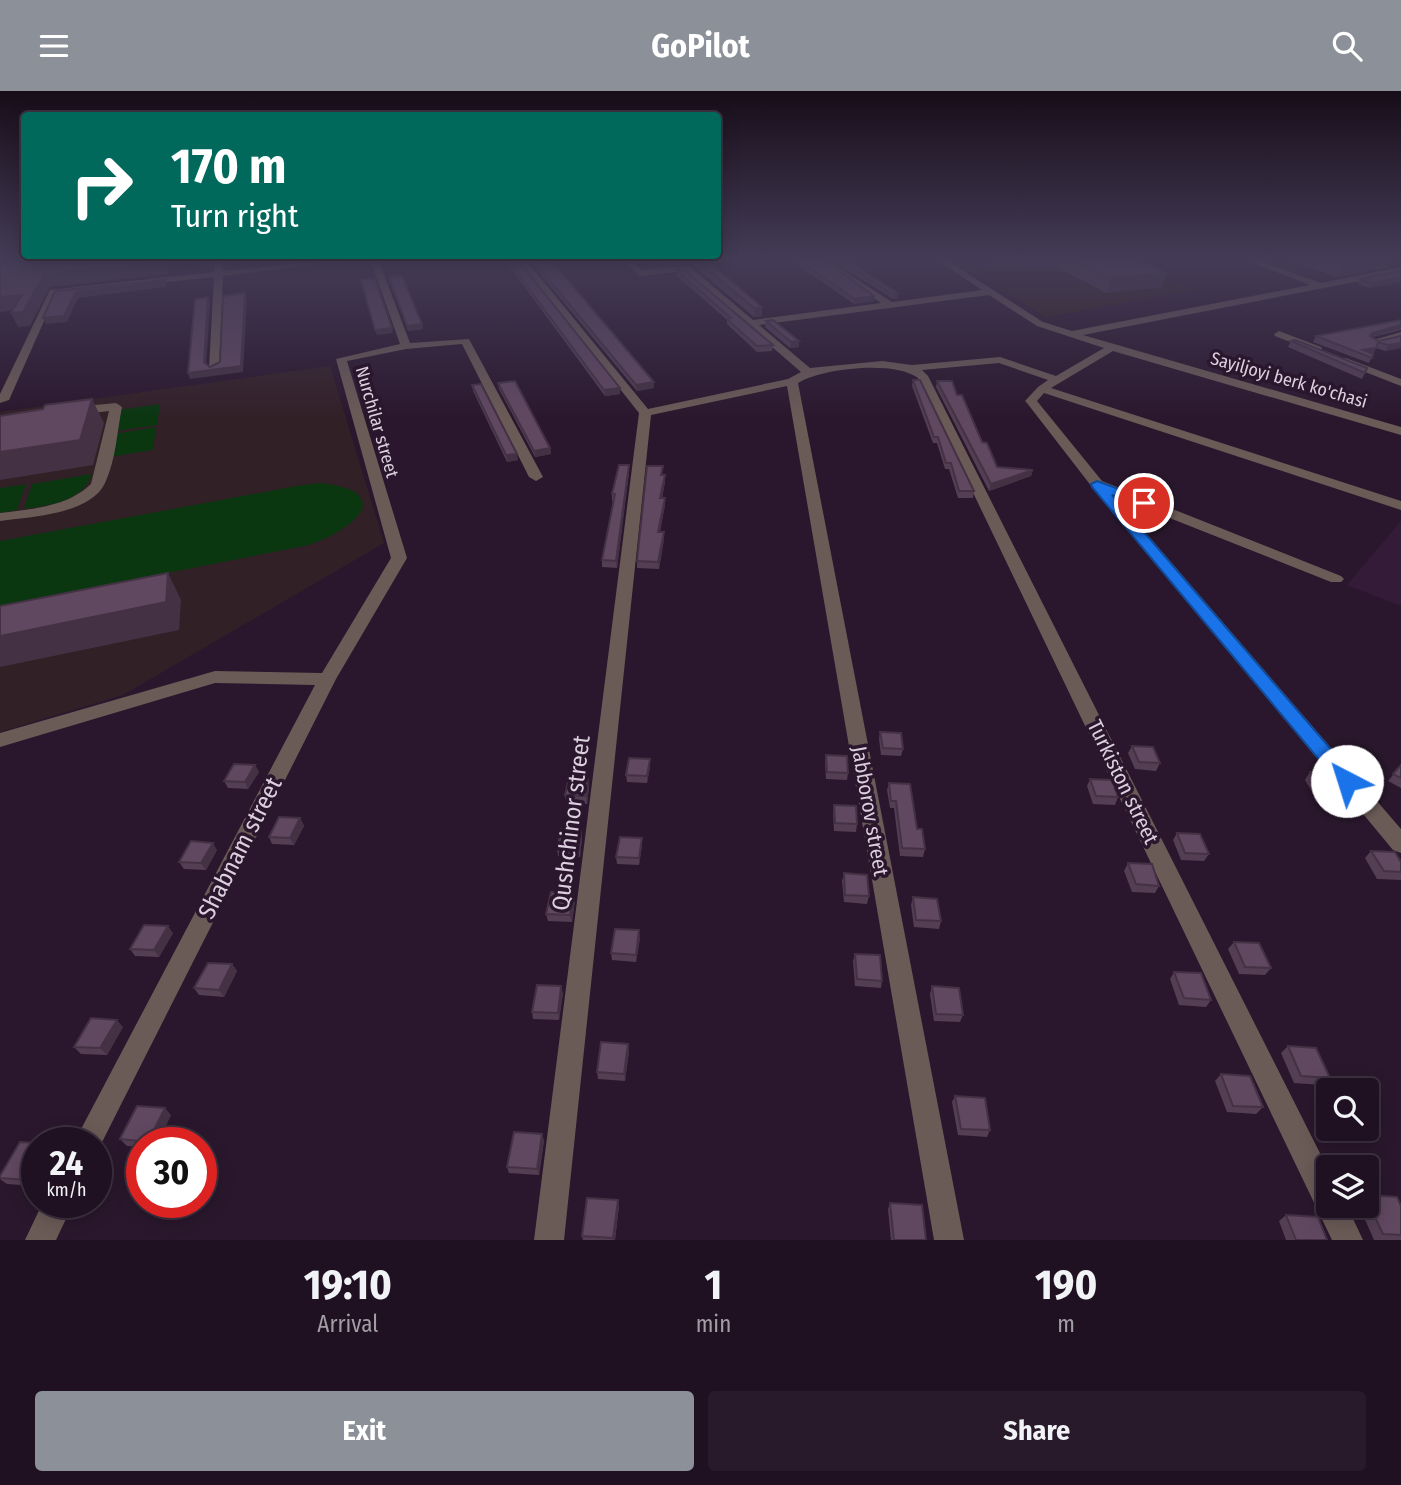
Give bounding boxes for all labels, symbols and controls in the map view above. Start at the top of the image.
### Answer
icon: menu [35,27,73,65]
text: GoPilot [651,27,750,65]
icon: search [1328,27,1366,65]
text: 170 m [171,137,287,196]
icon: right [56,140,147,231]
text: Turn right [171,197,298,235]
street label: Sayiljoyi berk ko'chasi [1208,347,1370,413]
street label: Nurchilar street [351,364,403,480]
pin [1114,473,1174,533]
icon: arrive [1125,484,1163,522]
street label: Turkiston street [1082,716,1164,848]
street label: Qushchinor street [546,734,596,912]
street label: Jabborov street [846,744,894,878]
position arrow [1310,744,1384,818]
street label: Shabnam street [192,772,288,923]
map controls [1316,1078,1379,1218]
button: search [1316,1078,1379,1141]
speed limit sign: 30 [126,1127,217,1218]
text: 24 [50,1142,83,1184]
button: layers [1316,1155,1379,1218]
text: km/h [46,1179,87,1201]
text: 19:10 [304,1260,392,1310]
text: 1 [705,1260,722,1310]
text: 190 [1035,1260,1097,1310]
text: Arrival [317,1310,378,1338]
text: min [696,1310,731,1338]
text: m [1057,1310,1075,1338]
button: Exit [35,1391,694,1471]
button: Share [708,1391,1366,1471]

